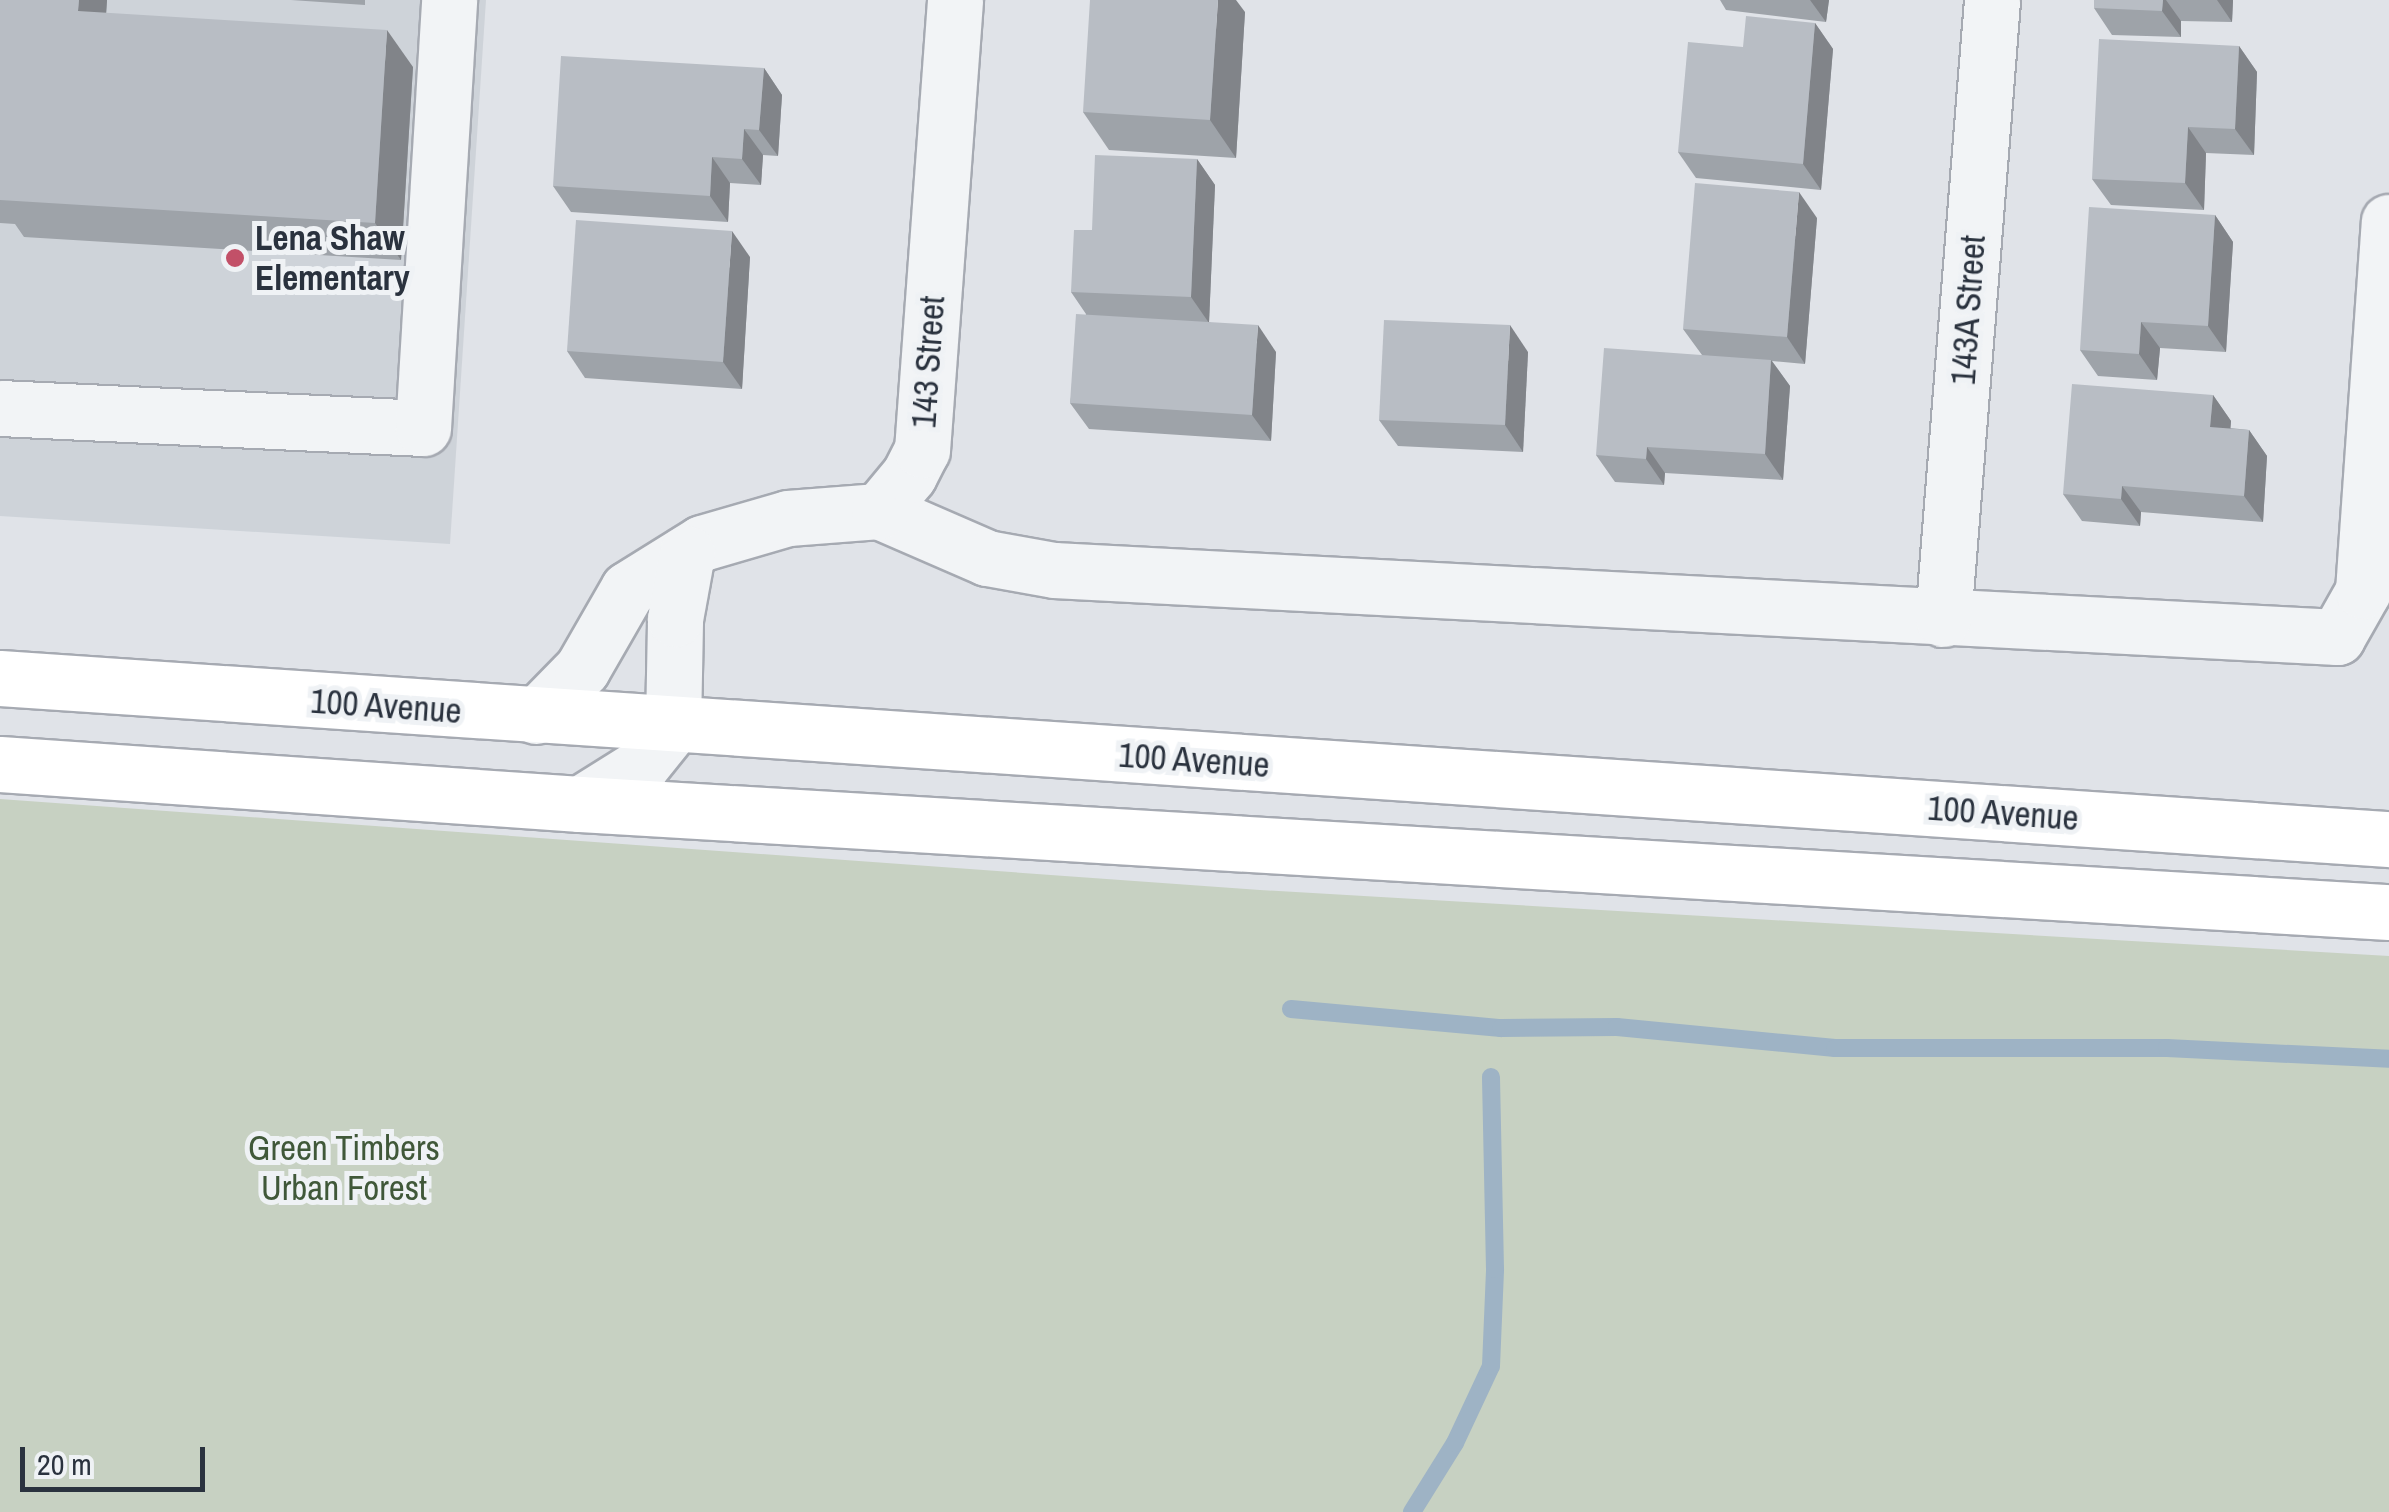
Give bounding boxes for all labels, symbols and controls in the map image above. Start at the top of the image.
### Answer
place label: Lena Shaw Elementary [255,217,410,299]
street label: 143A Street [1942,233,1994,387]
marker: Lena Shaw Elementary [224,247,246,269]
street label: 143 Street [902,294,954,430]
street label: 100 Avenue [308,680,464,732]
street label: 100 Avenue [1116,734,1272,786]
street label: 100 Avenue [1925,787,2081,839]
park label: Green Timbers Urban Forest [248,1127,440,1209]
scale bar [25,1427,210,1489]
text: 20 m [37,1444,92,1484]

